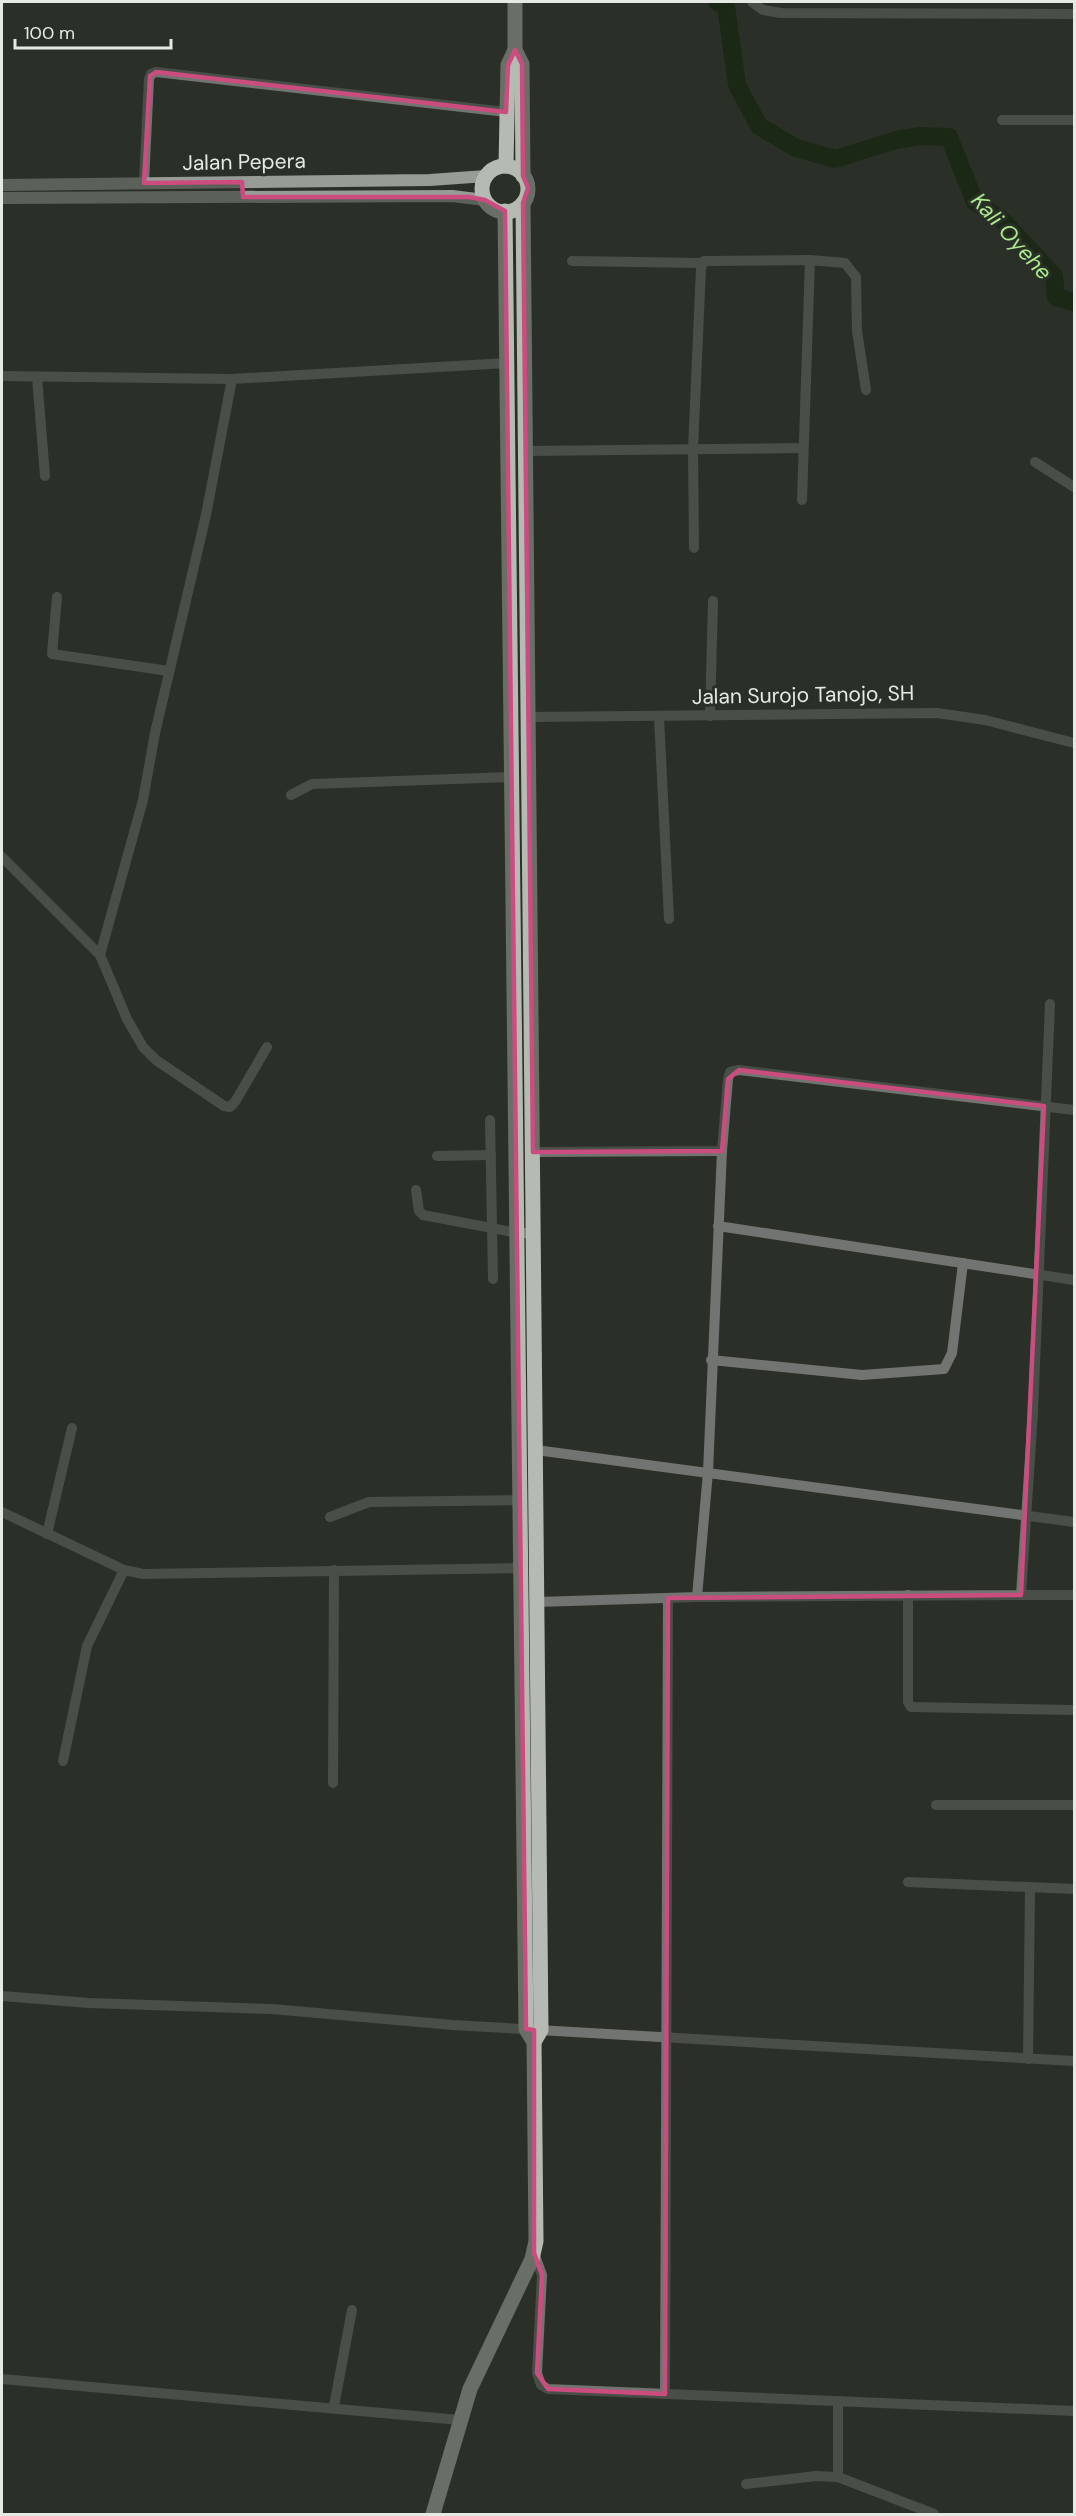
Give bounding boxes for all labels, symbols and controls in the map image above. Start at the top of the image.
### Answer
scale bar [15,12,171,50]
text: 100 m [24,21,75,45]
street label: Jalan Pepera [182,147,306,177]
water label: Kali Oyehe [965,187,1059,286]
street label: Jalan Surojo Tanojo, SH [692,679,914,711]

